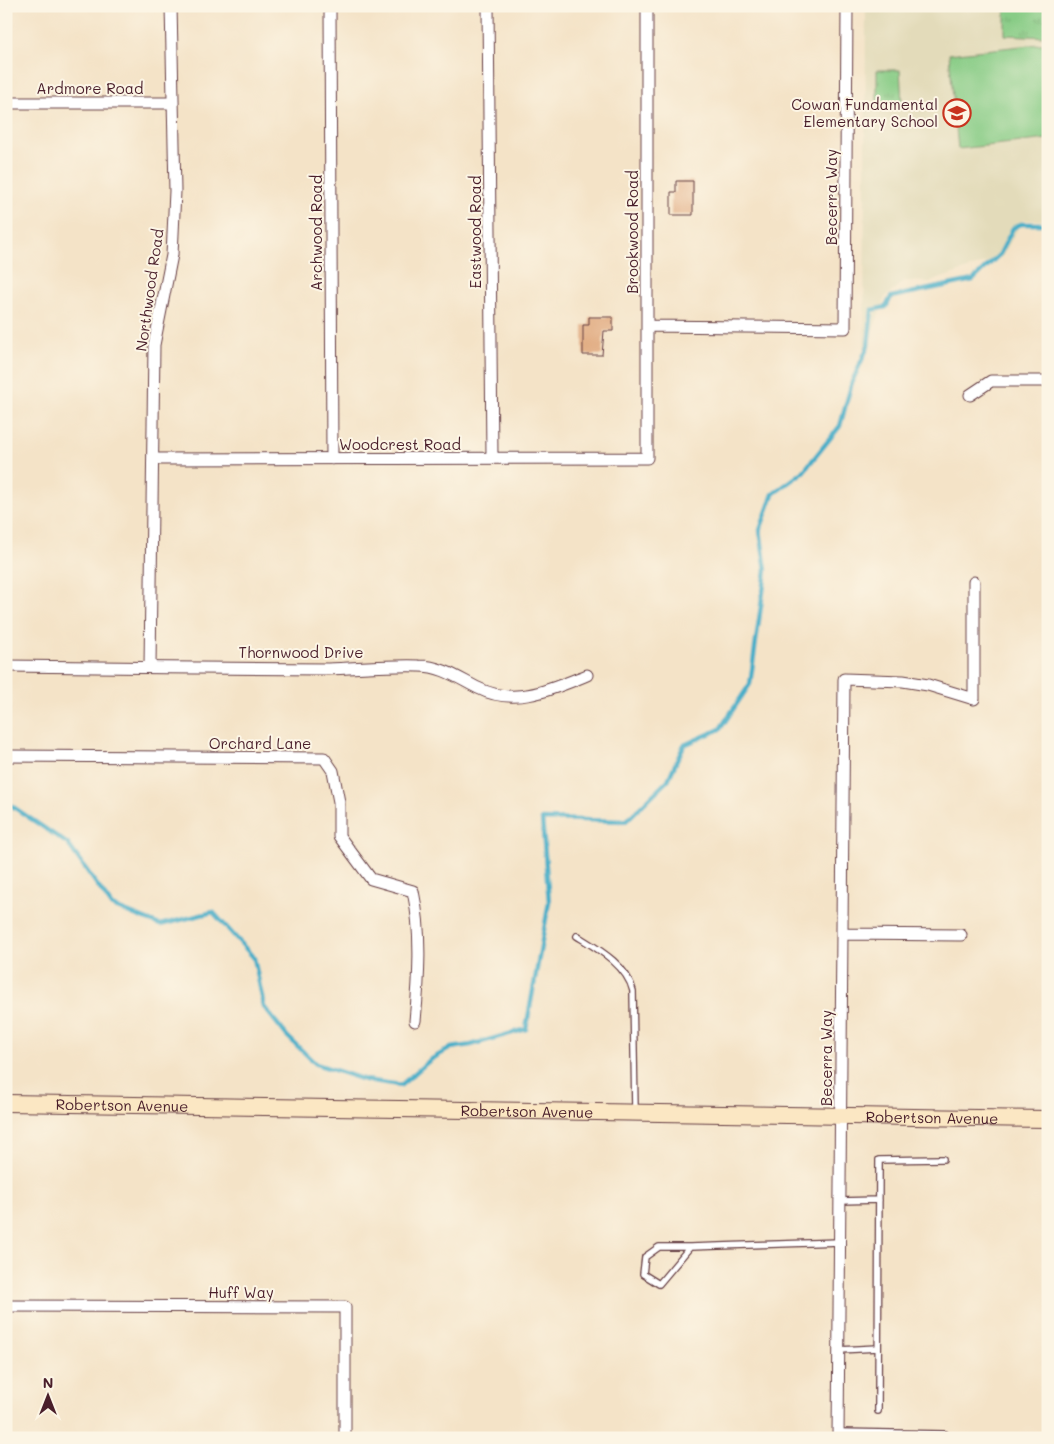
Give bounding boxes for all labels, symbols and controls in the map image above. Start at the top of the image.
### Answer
street label: Ardmore Road [36,78,144,98]
place label: Cowan Fundamental Elementary School [791,94,938,131]
school or university icon: Cowan Fundamental Elementary School [942,98,972,128]
street label: Becerra Way [821,149,841,245]
street label: Brookwood Road [622,170,642,294]
street label: Archwood Road [306,175,326,291]
street label: Eastwood Road [465,176,485,288]
street label: Northwood Road [130,227,168,353]
street label: Woodcrest Road [339,434,461,454]
street label: Thornwood Drive [239,642,363,662]
street label: Orchard Lane [209,733,311,753]
street label: Becerra Way [816,1010,836,1106]
street label: Robertson Avenue [55,1094,189,1116]
street label: Robertson Avenue [460,1100,593,1122]
street label: Robertson Avenue [865,1106,998,1128]
street label: Huff Way [208,1282,274,1302]
north arrow [22,1372,72,1422]
text: N [43,1373,53,1392]

